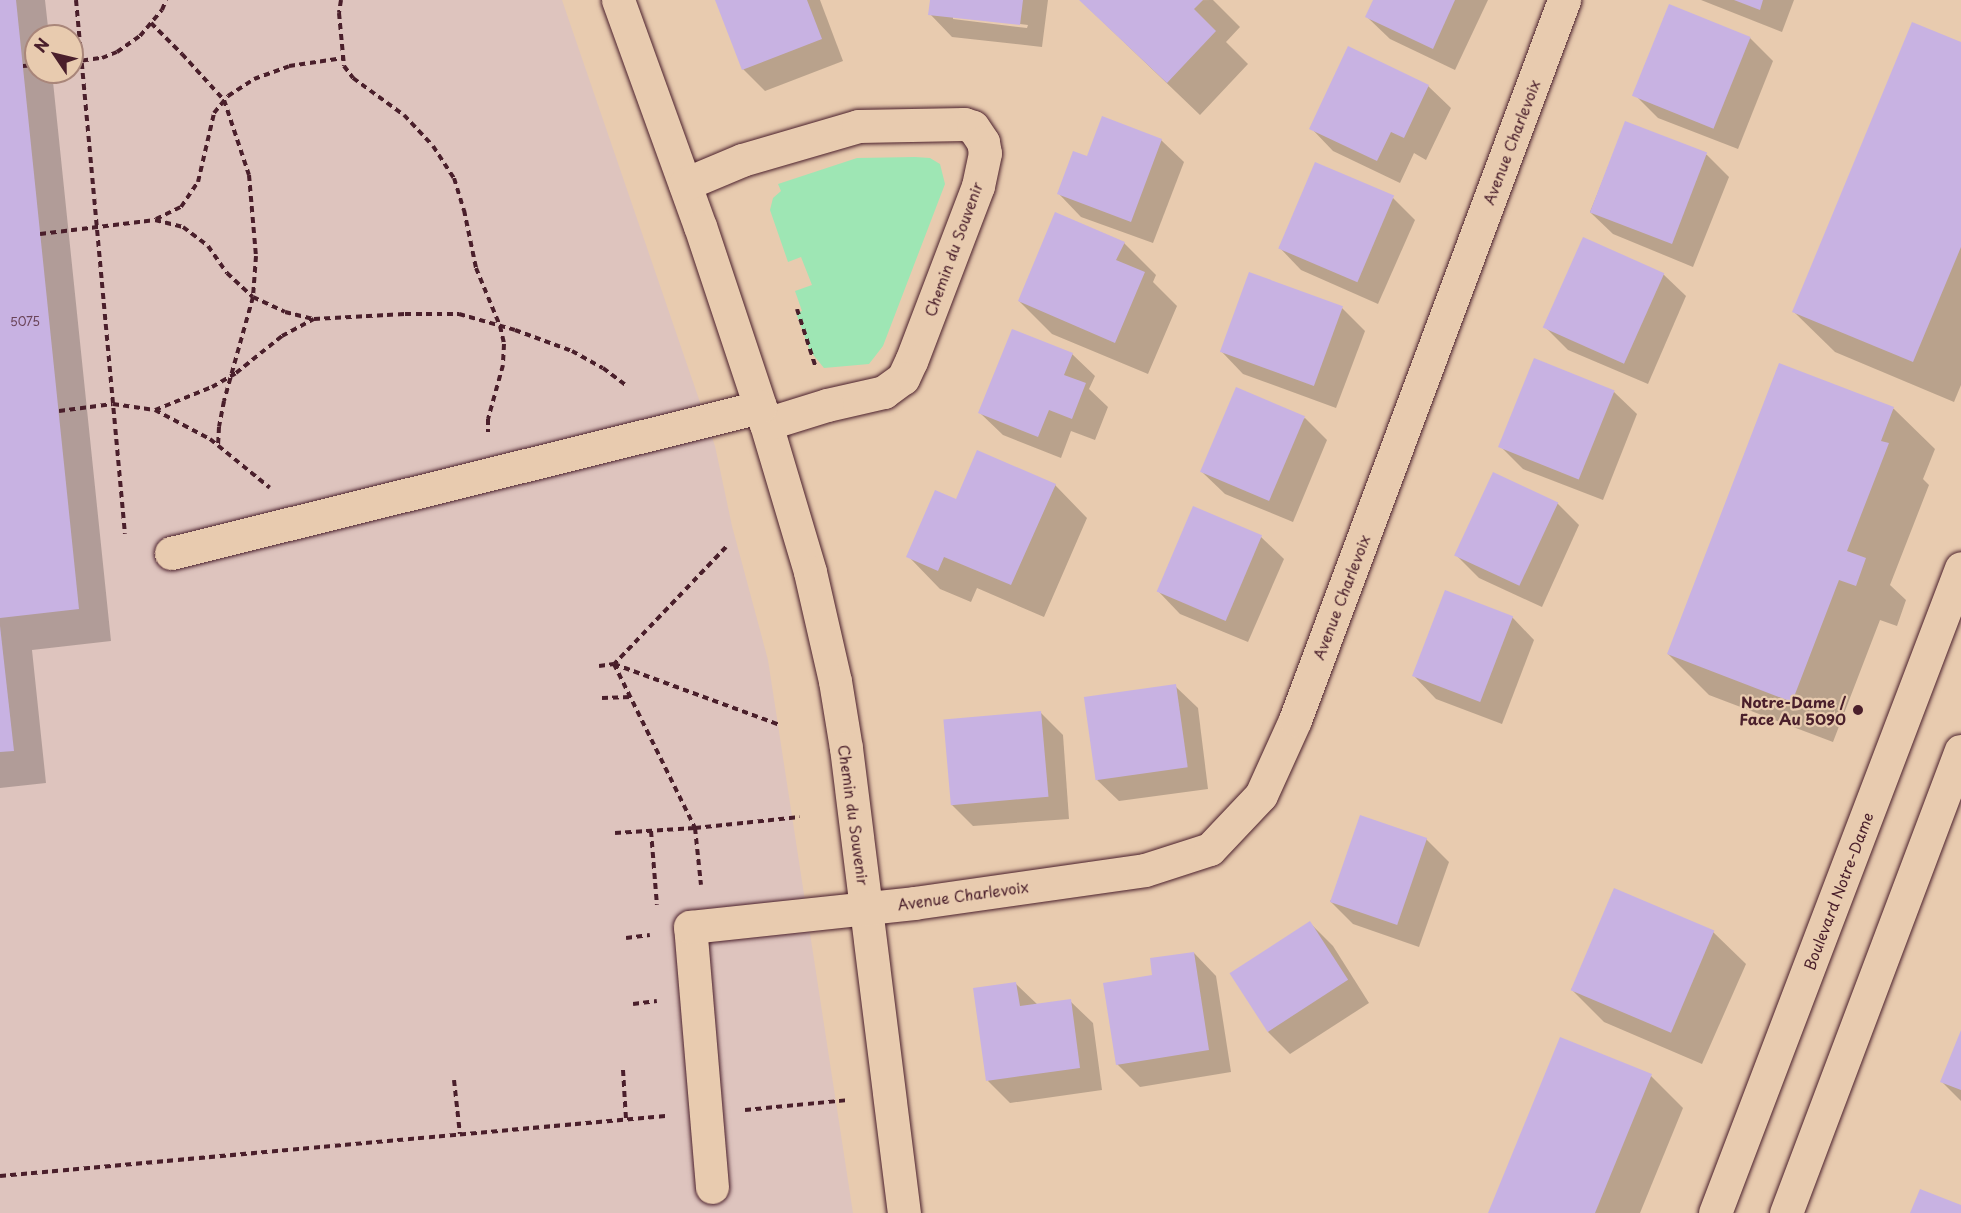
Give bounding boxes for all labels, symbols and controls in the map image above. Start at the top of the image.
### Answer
north arrow [24,24,84,84]
text: N [27,33,54,57]
street label: Avenue Charlevoix [1479,77,1543,207]
street label: Chemin du Souvenir [920,179,986,319]
house number: 5075 [10,315,40,329]
street label: Avenue Charlevoix [1309,532,1373,662]
place label: Notre-Dame / Face Au 5090 [1740,692,1846,727]
marker: Notre-Dame / Face Au 5090 [1851,703,1865,717]
street label: Chemin du Souvenir [835,743,873,887]
street label: Boulevard Notre-Dame [1800,810,1876,972]
street label: Avenue Charlevoix [896,877,1030,913]

